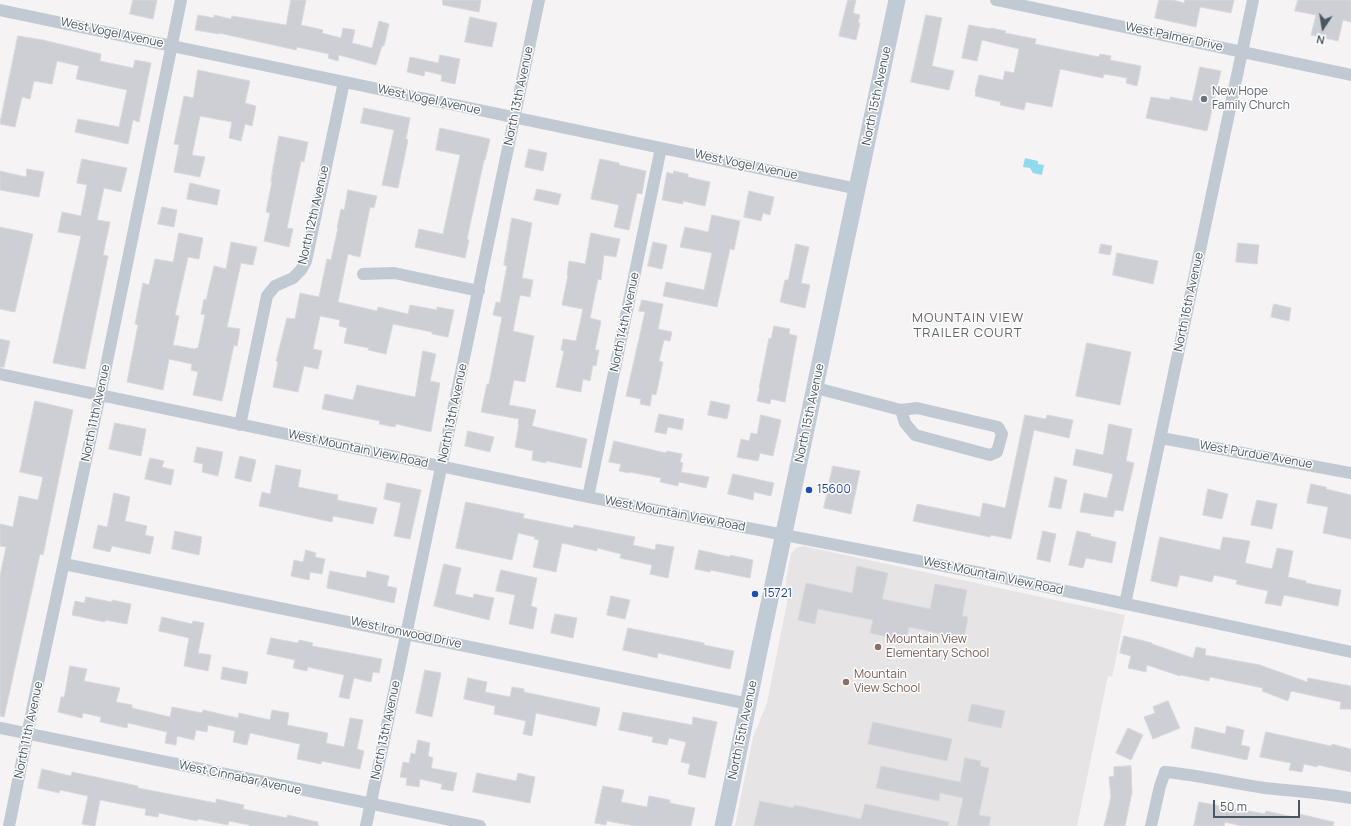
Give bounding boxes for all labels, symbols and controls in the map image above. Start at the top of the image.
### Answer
north arrow [1303,8,1343,48]
street label: West Vogel Avenue [59,15,165,51]
street label: West Palmer Drive [1124,20,1224,54]
text: N [1315,32,1326,48]
street label: North 13th Avenue [501,45,537,147]
street label: North 15th Avenue [859,45,895,147]
street label: West Vogel Avenue [376,82,482,118]
place label: New Hope Family Church [1212,85,1290,113]
marker: New Hope Family Church [1199,94,1209,104]
street label: West Vogel Avenue [693,147,799,183]
street label: North 12th Avenue [296,164,332,266]
street label: North 16th Avenue [1171,251,1207,353]
street label: North 14th Avenue [607,271,643,373]
district label: MOUNTAIN VIEW TRAILER COURT [912,310,1024,341]
street label: North 13th Avenue [435,362,471,464]
street label: North 15th Avenue [792,362,828,464]
street label: North 11th Avenue [79,363,113,463]
street label: West Mountain View Road [287,427,429,471]
street label: West Purdue Avenue [1198,438,1314,472]
place label: 15600 [817,483,851,497]
marker: 15600 [804,485,814,495]
street label: West Mountain View Road [603,493,747,535]
street label: West Mountain View Road [922,554,1064,598]
place label: 15721 [763,587,792,601]
marker: 15721 [750,589,760,599]
street label: West Ironwood Drive [349,614,463,652]
place label: Mountain View Elementary School [886,633,989,661]
marker: Mountain View Elementary School [873,642,883,652]
place label: Mountain View School [854,668,920,696]
marker: Mountain View School [841,677,851,687]
street label: North 13th Avenue [368,679,404,781]
street label: North 15th Avenue [725,679,761,781]
street label: North 11th Avenue [12,680,46,780]
street label: West Cinnabar Avenue [177,758,303,798]
scale bar [1215,792,1302,818]
text: 50 m [1220,798,1247,815]

